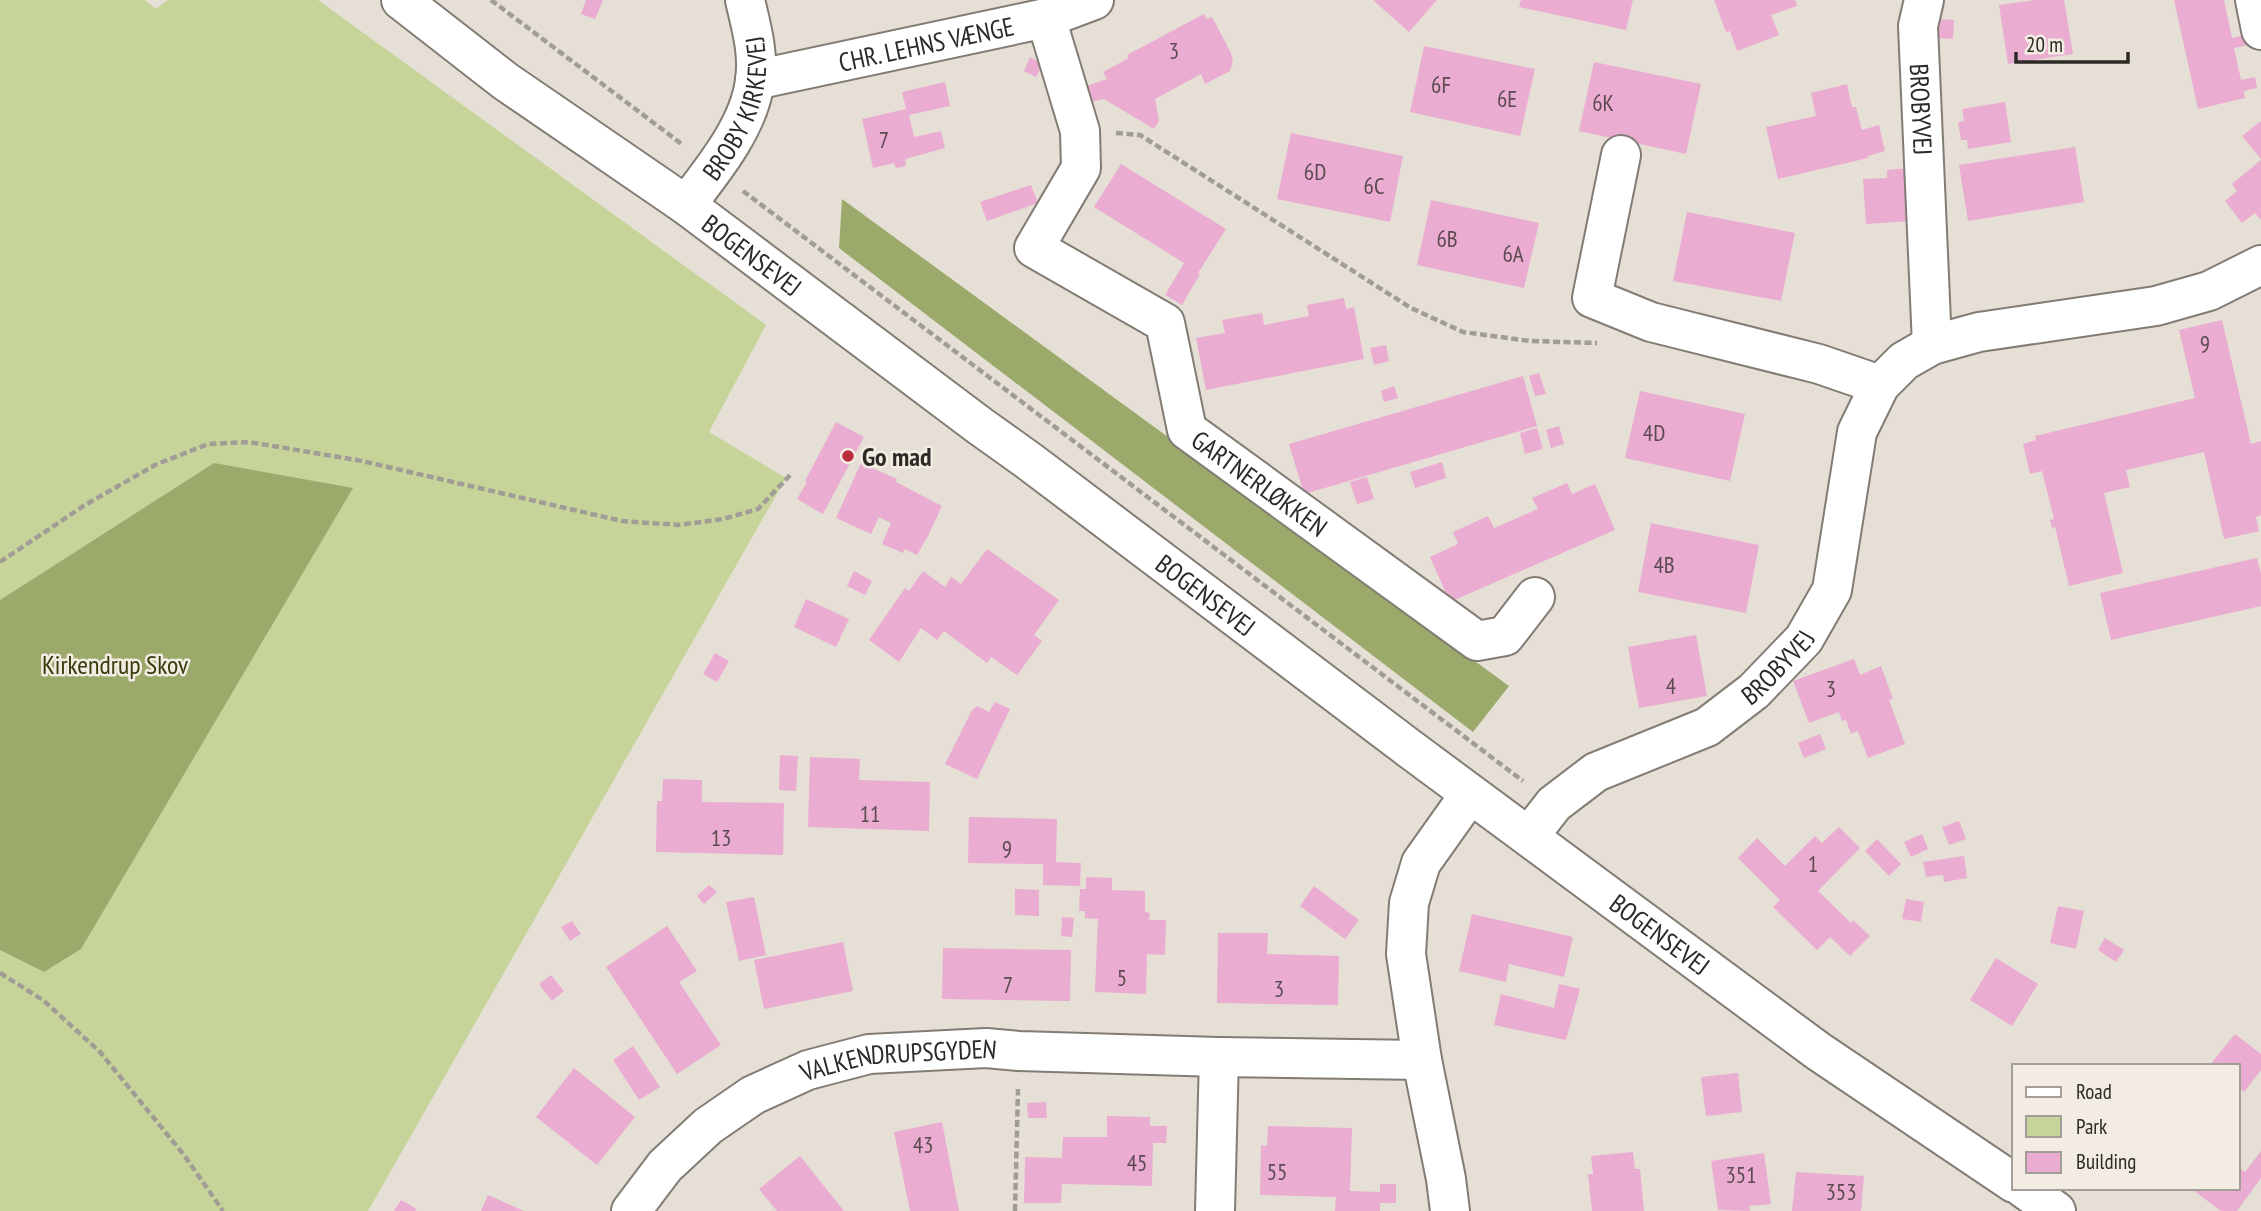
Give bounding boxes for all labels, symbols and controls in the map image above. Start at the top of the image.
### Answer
street label: CHR. LEHNS VÆNGE [835,9,1017,78]
scale bar [2016,21,2128,65]
text: 20 m [2026,31,2063,58]
street label: BROBY KIRKEVEJ [695,34,773,186]
house number: 3 [1169,36,1179,65]
street label: BROBYVEJ [1903,63,1940,156]
house number: 6F [1431,70,1451,99]
house number: 6E [1497,84,1517,113]
house number: 6K [1592,88,1614,117]
house number: 7 [879,125,889,154]
house number: 6D [1304,157,1326,186]
house number: 6C [1364,171,1384,200]
street label: BOGENSEVEJ [696,207,809,303]
house number: 6B [1436,224,1458,253]
house number: 6A [1502,239,1524,268]
house number: 9 [2200,329,2210,358]
house number: 4D [1643,418,1665,447]
street label: GARTNERLØKKEN [1185,423,1334,543]
place label: Go mad [862,440,932,473]
marker: Go mad [840,448,856,464]
street label: BOGENSEVEJ [1150,547,1262,643]
house number: 4B [1653,550,1675,579]
street label: BROBYVEJ [1734,625,1822,712]
park label: Kirkendrup Skov [42,648,188,681]
house number: 4 [1666,671,1676,700]
house number: 3 [1826,674,1836,703]
house number: 11 [860,799,880,828]
house number: 13 [711,823,731,852]
house number: 9 [1002,834,1012,863]
house number: 1 [1808,849,1818,878]
street label: BOGENSEVEJ [1604,886,1717,982]
house number: 5 [1117,963,1127,992]
house number: 7 [1003,970,1013,999]
house number: 3 [1274,974,1284,1003]
street label: VALKENDRUPSGYDEN [794,1031,998,1088]
legend [2012,1064,2240,1190]
text: Road [2076,1078,2112,1105]
text: Park [2076,1113,2107,1140]
house number: 43 [913,1130,933,1159]
house number: 45 [1127,1148,1147,1177]
text: Building [2076,1148,2136,1175]
house number: 55 [1267,1157,1287,1186]
house number: 351 [1725,1160,1757,1189]
house number: 353 [1825,1177,1857,1206]

